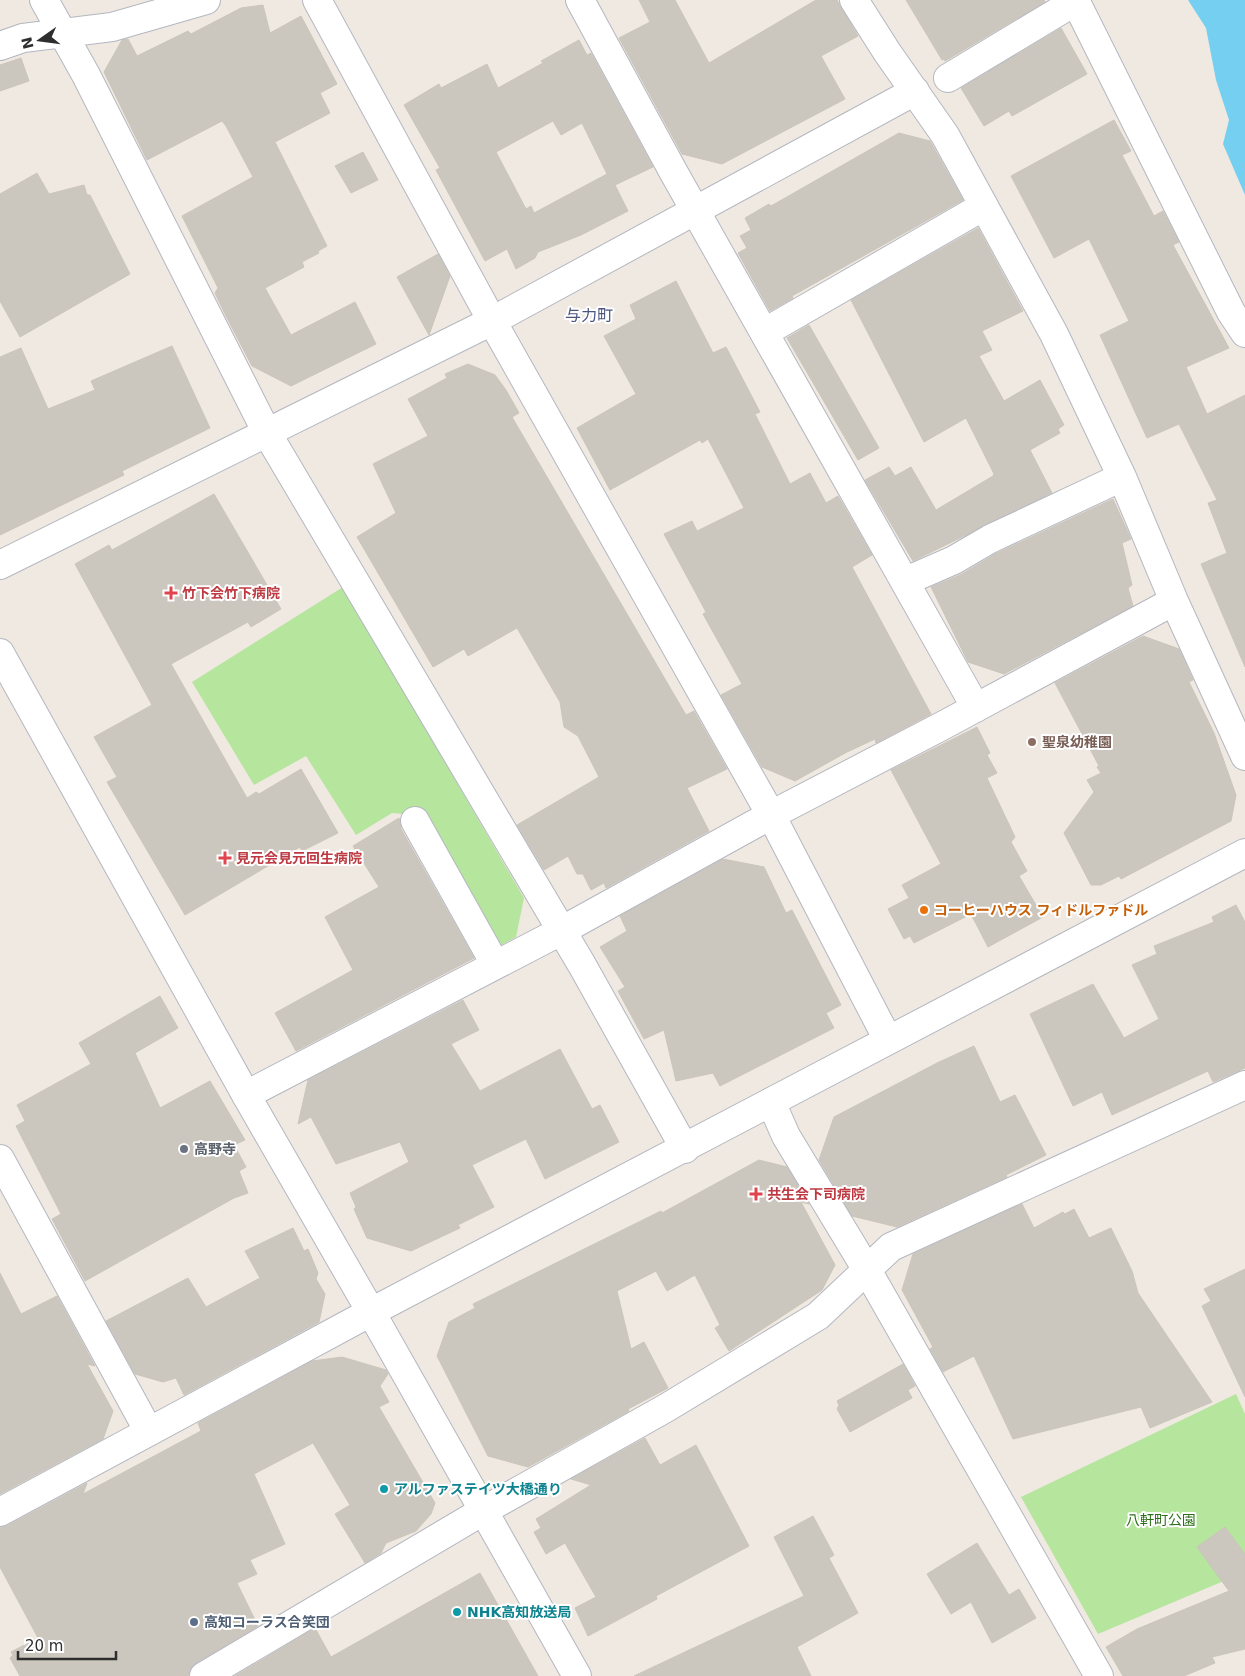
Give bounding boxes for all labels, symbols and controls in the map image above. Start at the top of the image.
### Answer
north arrow [15,15,65,65]
text: N [18,36,37,51]
district label: 与力町 [565,306,613,325]
place label: 竹下会竹下病院 [182,585,280,601]
marker: 竹下会竹下病院 [164,586,178,600]
place label: 聖泉幼稚園 [1042,734,1112,750]
marker: 聖泉幼稚園 [1026,736,1038,748]
place label: 見元会見元回生病院 [236,850,362,866]
marker: 見元会見元回生病院 [218,851,232,865]
place label: コーヒーハウス フィドルファドル [934,902,1148,918]
marker: コーヒーハウス フィドルファドル [918,904,930,916]
place label: 高野寺 [194,1141,236,1157]
marker: 高野寺 [178,1143,190,1155]
place label: 共生会下司病院 [767,1186,865,1202]
marker: 共生会下司病院 [749,1187,763,1201]
place label: アルファステイツ大橋通り [394,1481,562,1497]
marker: アルファステイツ大橋通り [378,1483,390,1495]
park label: 八軒町公園 [1126,1512,1196,1528]
place label: NHK高知放送局 [467,1604,571,1620]
marker: NHK高知放送局 [451,1606,463,1618]
place label: 高知コーラス合笑団 [204,1614,330,1630]
marker: 高知コーラス合笑団 [188,1616,200,1628]
scale bar [18,1628,115,1660]
text: 20 m [25,1637,63,1655]

